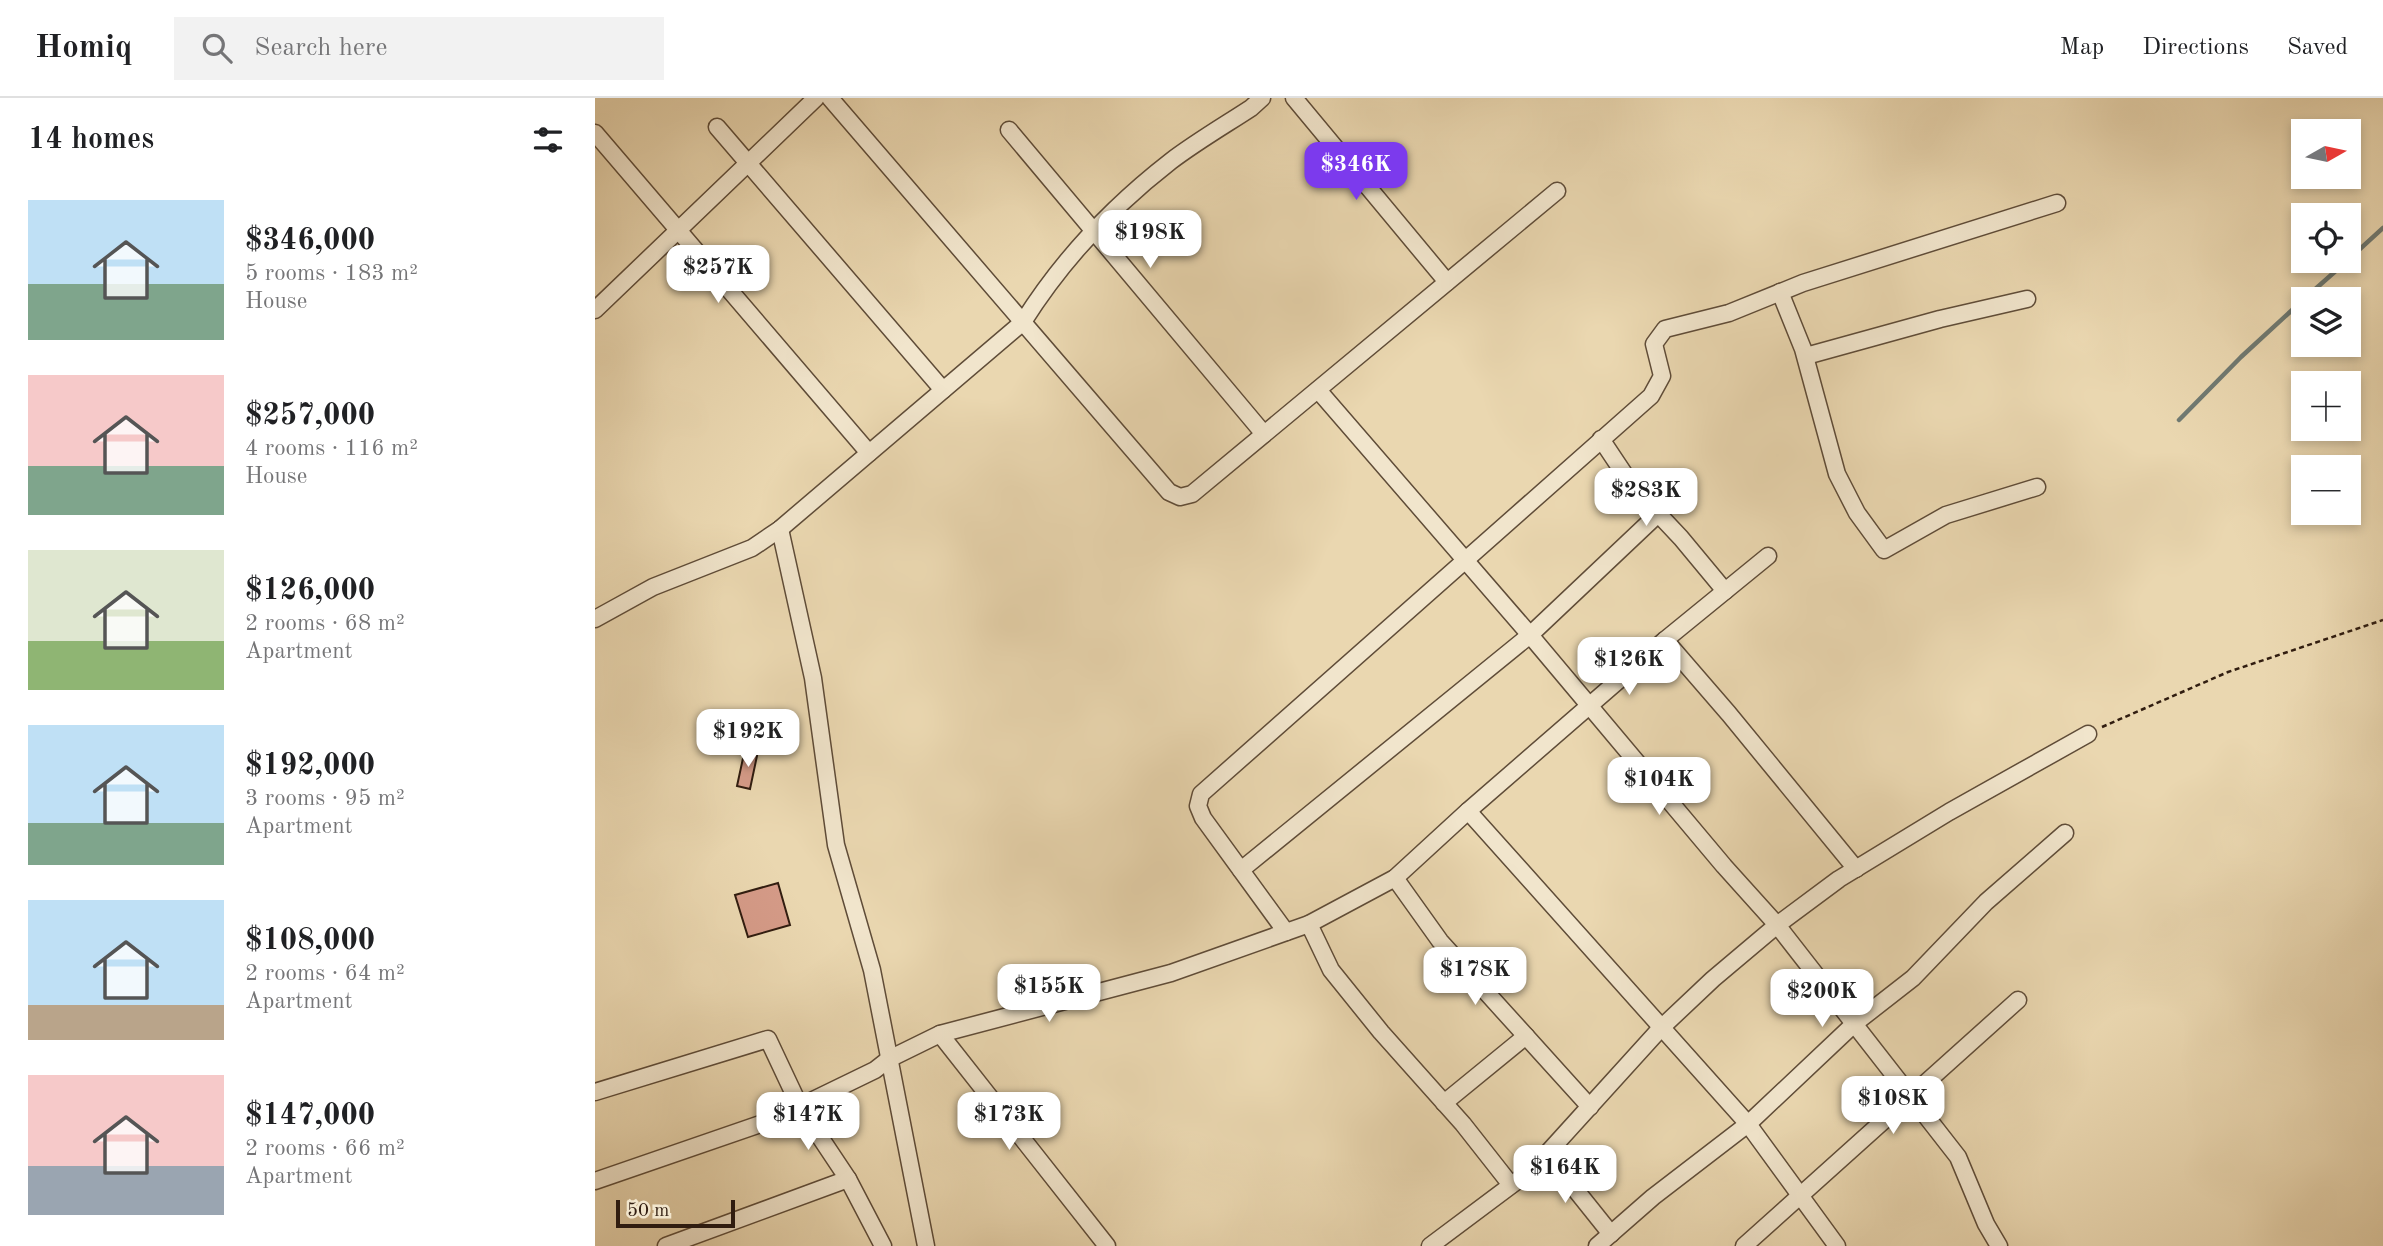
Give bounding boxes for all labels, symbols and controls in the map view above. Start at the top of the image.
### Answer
search box [174,17,664,80]
icon: search [198,29,236,67]
text: Homiq [35,32,132,65]
text: Search here [254,35,387,61]
text: Map [2060,36,2104,60]
text: Directions [2142,36,2249,60]
text: Saved [2287,36,2348,60]
north arrow [2291,119,2361,189]
map controls [2291,119,2361,525]
icon: filters [529,121,567,159]
text: 14 homes [28,125,154,155]
pin: $346K [1307,142,1405,202]
text: $346K [1320,153,1392,176]
button: locate [2291,203,2361,273]
pin: $198K [1101,211,1199,270]
text: $198K [1114,221,1186,244]
text: $346,000 [245,226,375,256]
icon: home [84,228,168,312]
pin: $257K [669,246,767,305]
text: $257K [682,256,754,279]
text: 5 rooms · 183 m² [245,262,418,285]
button: layers [2291,287,2361,357]
text: House [245,290,307,313]
button: + [2291,371,2361,441]
text: $257,000 [245,401,375,431]
icon: home [84,403,168,487]
text: 4 rooms · 116 m² [245,437,418,460]
button: − [2291,455,2361,525]
text: House [245,465,307,488]
pin: $283K [1597,468,1695,528]
text: $283K [1610,479,1682,502]
text: $126,000 [245,576,375,606]
icon: home [84,578,168,662]
text: 2 rooms · 68 m² [245,612,405,635]
pin: $126K [1580,638,1678,697]
text: Apartment [245,640,353,663]
text: $126K [1593,648,1665,671]
pin: $192K [699,710,797,769]
text: $192K [712,720,784,743]
text: $192,000 [245,751,375,781]
icon: home [84,753,168,837]
pin: $104K [1610,758,1708,817]
text: $104K [1623,768,1695,791]
text: 3 rooms · 95 m² [245,787,405,810]
text: Apartment [245,815,353,838]
text: $108,000 [245,926,375,956]
icon: home [84,928,168,1012]
pin: $178K [1426,948,1524,1007]
text: $178K [1439,958,1511,981]
text: 2 rooms · 64 m² [245,962,405,985]
pin: $155K [1000,964,1098,1024]
pin: $200K [1773,970,1871,1029]
text: $155K [1013,975,1085,998]
text: $200K [1786,980,1858,1003]
text: Apartment [245,990,353,1013]
pin: $108K [1844,1076,1942,1136]
text: $108K [1857,1087,1929,1110]
pin: $147K [759,1093,857,1152]
pin: $173K [960,1093,1058,1152]
text: $147,000 [245,1101,375,1131]
icon: home [84,1103,168,1187]
text: $147K [772,1103,844,1126]
text: $173K [973,1103,1045,1126]
text: 2 rooms · 66 m² [245,1137,405,1160]
pin: $164K [1516,1146,1614,1205]
text: $164K [1529,1156,1601,1179]
text: Apartment [245,1165,353,1188]
scale bar [616,1197,735,1229]
text: 50 m [627,1202,669,1221]

